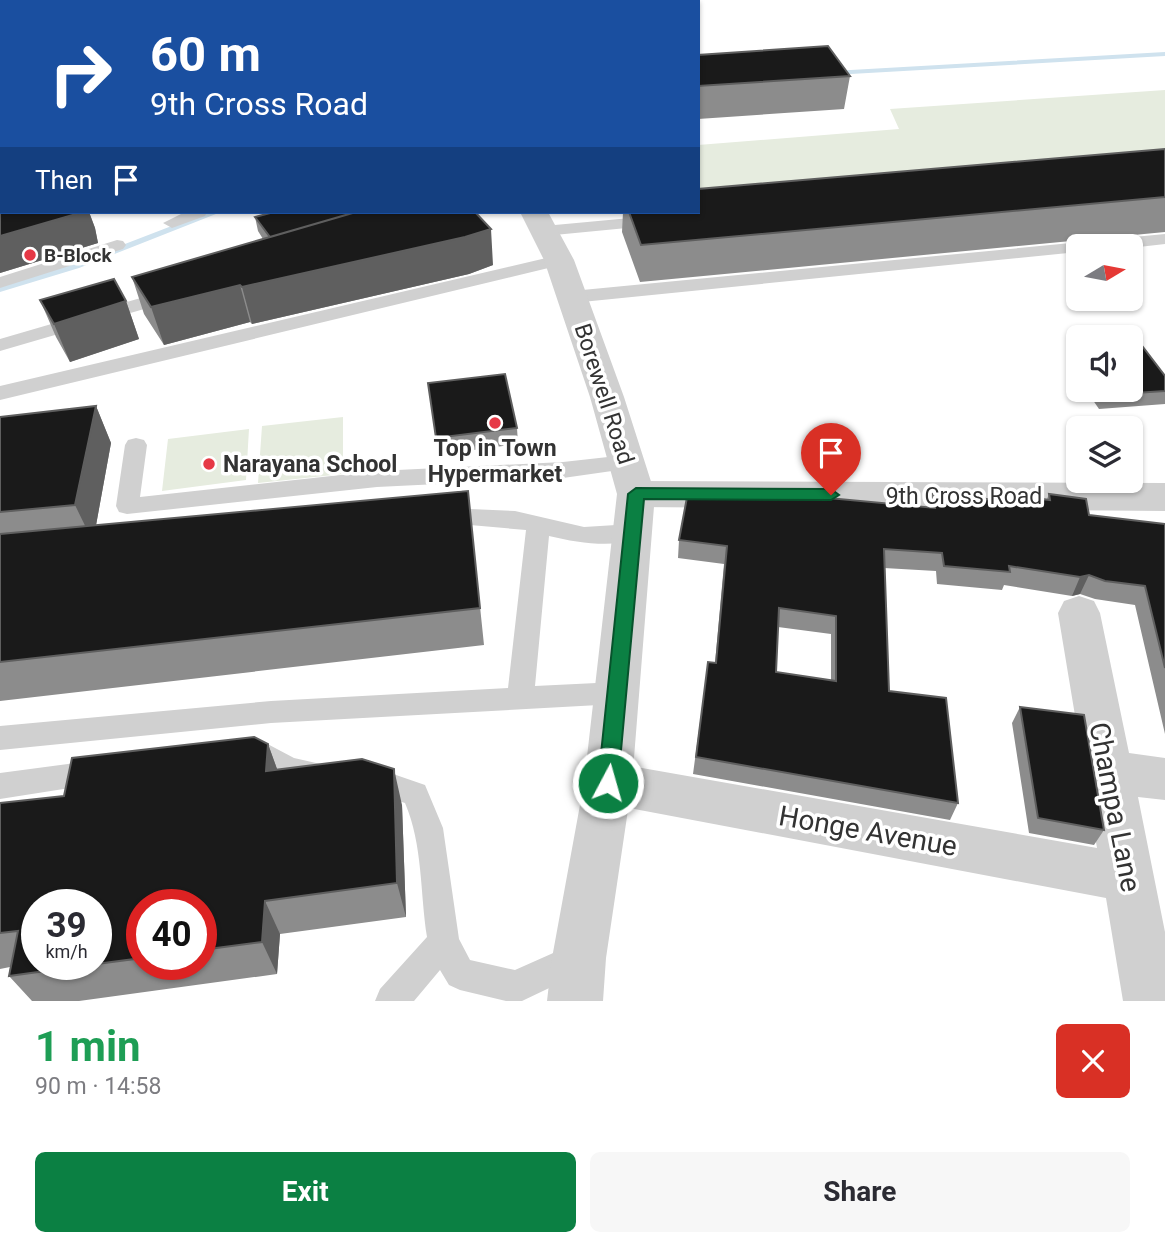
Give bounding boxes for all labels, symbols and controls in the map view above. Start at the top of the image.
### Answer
text: 60 m [150,26,261,83]
icon: right [35,28,126,119]
text: 9th Cross Road [150,85,368,123]
icon: arrive [107,161,145,199]
text: Then [35,165,93,195]
north arrow [1066,234,1143,312]
map controls [1066,234,1143,493]
place label: B-Block [44,244,112,267]
marker: B-Block [22,247,38,263]
street label: Borewell Road [569,320,639,468]
button: sound [1066,325,1143,402]
marker: Top in Town Hypermarket [487,415,503,431]
button: layers [1066,416,1143,493]
pin [801,423,861,495]
icon: arrive [812,434,850,472]
place label: Top in Town Hypermarket [428,435,562,488]
place label: Narayana School [223,451,397,478]
marker: Narayana School [201,456,217,472]
street label: 9th Cross Road [886,483,1042,510]
street label: Champa Lane [1082,719,1148,895]
position arrow [571,746,645,820]
street label: Honge Avenue [776,799,960,863]
speed limit sign: 40 [126,889,217,980]
text: 39 [46,905,87,946]
text: km/h [45,941,88,962]
text: 1 min [35,1022,141,1071]
button: close [1056,1024,1130,1098]
text: 90 m · 14:58 [35,1073,161,1100]
button: Exit [35,1152,576,1232]
button: Share [590,1152,1130,1232]

